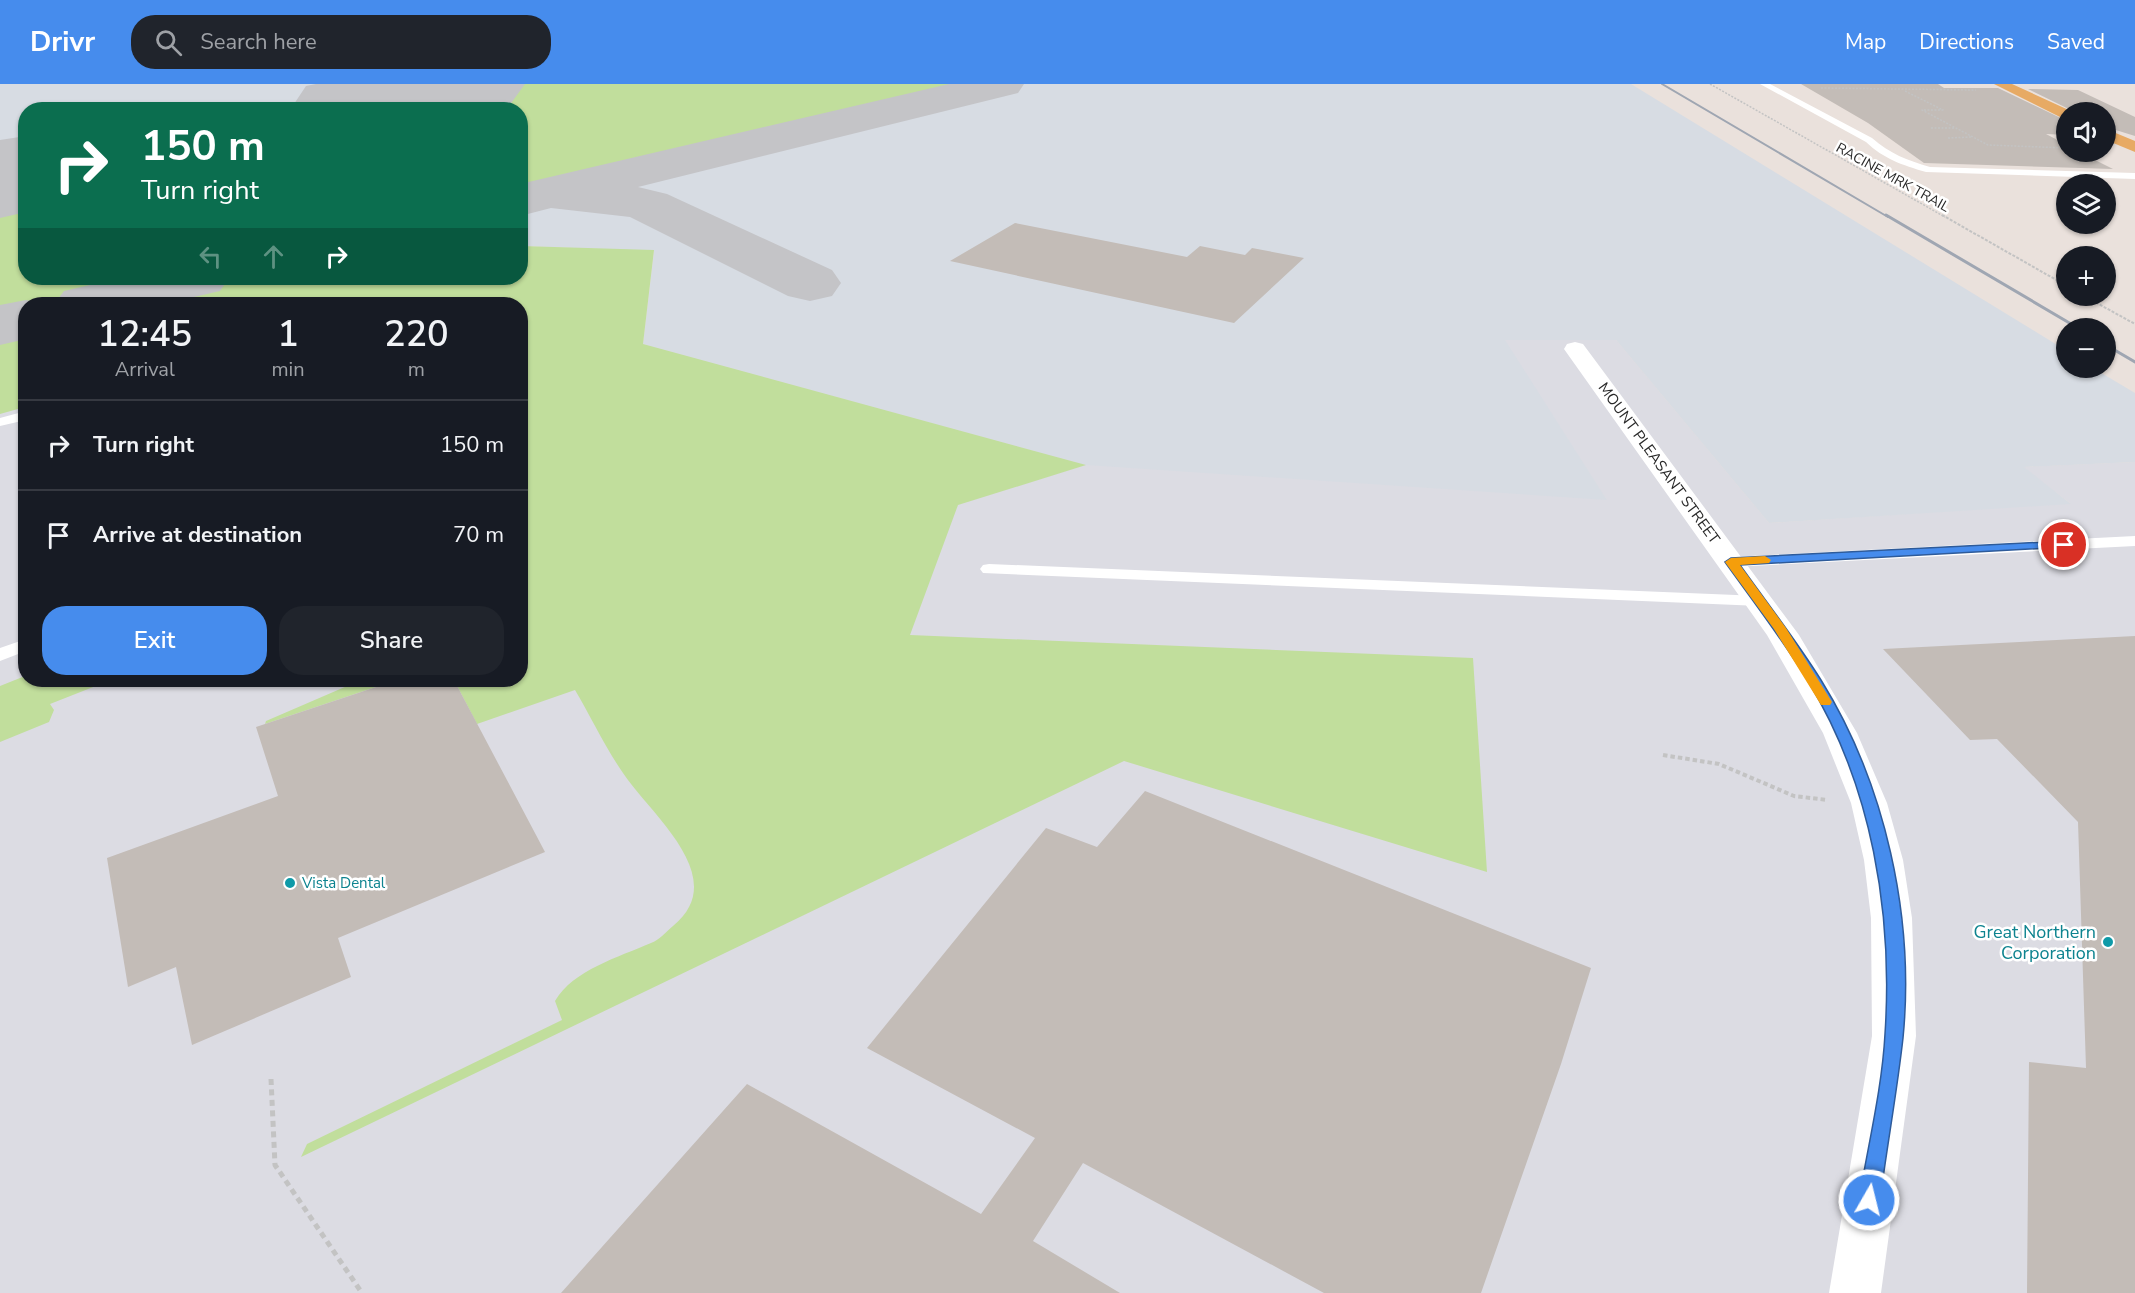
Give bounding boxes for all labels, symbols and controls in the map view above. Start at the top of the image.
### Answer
search box [131,15,551,69]
text: Drivr [30,23,95,61]
icon: search [152,26,185,59]
text: Search here [200,27,317,57]
text: Map [1845,28,1886,56]
text: Directions [1919,28,2014,56]
text: Saved [2047,28,2105,56]
map controls [2056,102,2116,378]
button: sound [2056,102,2116,162]
text: 150 m [141,118,265,175]
icon: right [42,126,120,204]
street label: RACINE MRK TRAIL [1833,138,1953,217]
text: Turn right [141,172,259,209]
button: layers [2056,174,2116,234]
icon: left [194,240,227,273]
icon: ahead [257,240,290,273]
icon: right [320,240,353,273]
button: + [2056,246,2116,306]
text: 12:45 [97,310,192,359]
text: 1 [277,310,299,359]
text: 220 [384,310,449,359]
button: − [2056,318,2116,378]
text: Arrival [115,356,175,383]
text: min [272,356,305,383]
text: m [408,356,425,383]
street label: MOUNT PLEASANT STREET [1594,378,1724,548]
icon: right [42,429,75,462]
text: Turn right [93,430,194,460]
text: 150 m [440,430,504,460]
icon: arrive [42,519,75,552]
pin [2038,519,2089,570]
text: Arrive at destination [93,520,302,550]
text: 70 m [453,520,504,550]
icon: arrive [2047,528,2080,561]
button: Exit [42,606,267,675]
button: Share [279,606,504,675]
place label: Vista Dental [301,873,386,893]
marker: Vista Dental [283,876,297,890]
place label: Great Northern Corporation [1974,920,2096,965]
marker: Great Northern Corporation [2101,935,2115,949]
position arrow [1837,1168,1901,1232]

